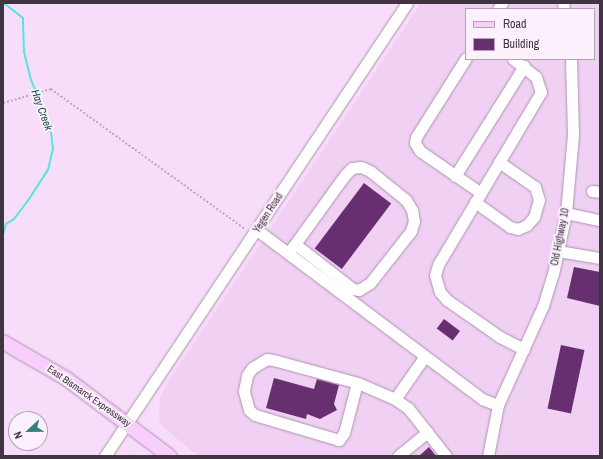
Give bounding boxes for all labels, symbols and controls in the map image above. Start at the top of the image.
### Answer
legend [465,8,595,60]
text: Road [503,16,527,32]
text: Building [503,36,539,52]
water label: Hay Creek [29,88,55,132]
street label: Yegen Road [251,191,285,235]
street label: Old Highway 10 [549,207,571,267]
street label: East Bismarck Expressway [45,363,133,429]
north arrow [8,411,48,451]
text: N [10,429,26,441]

